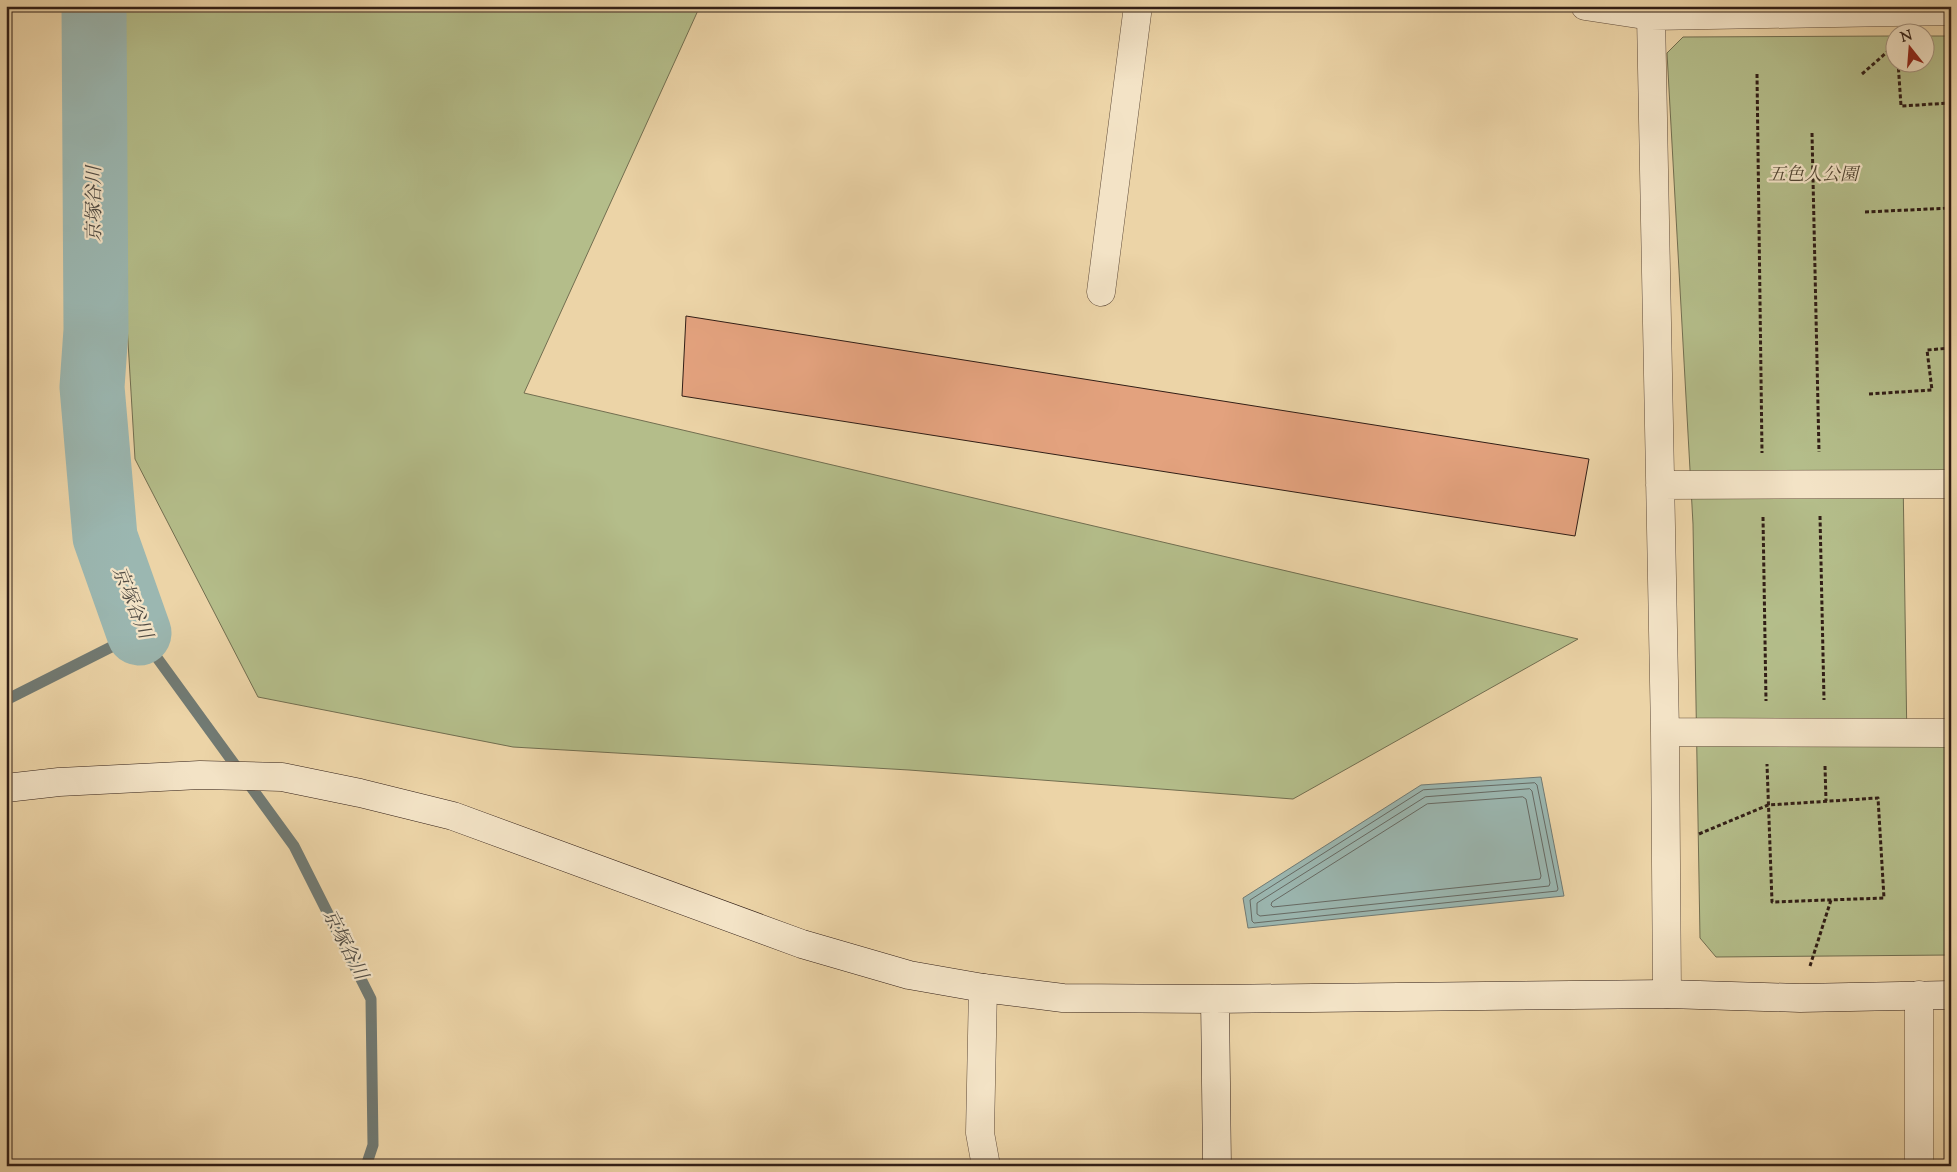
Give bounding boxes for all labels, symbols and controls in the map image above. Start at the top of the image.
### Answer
north arrow [1884,22,1934,72]
text: N [1899,26,1915,49]
park label: 五色人公園 [1768,163,1861,189]
water label: 京塚谷川 [82,164,109,242]
water label: 京塚谷川 [104,563,158,645]
water label: 京塚谷川 [315,905,374,987]

